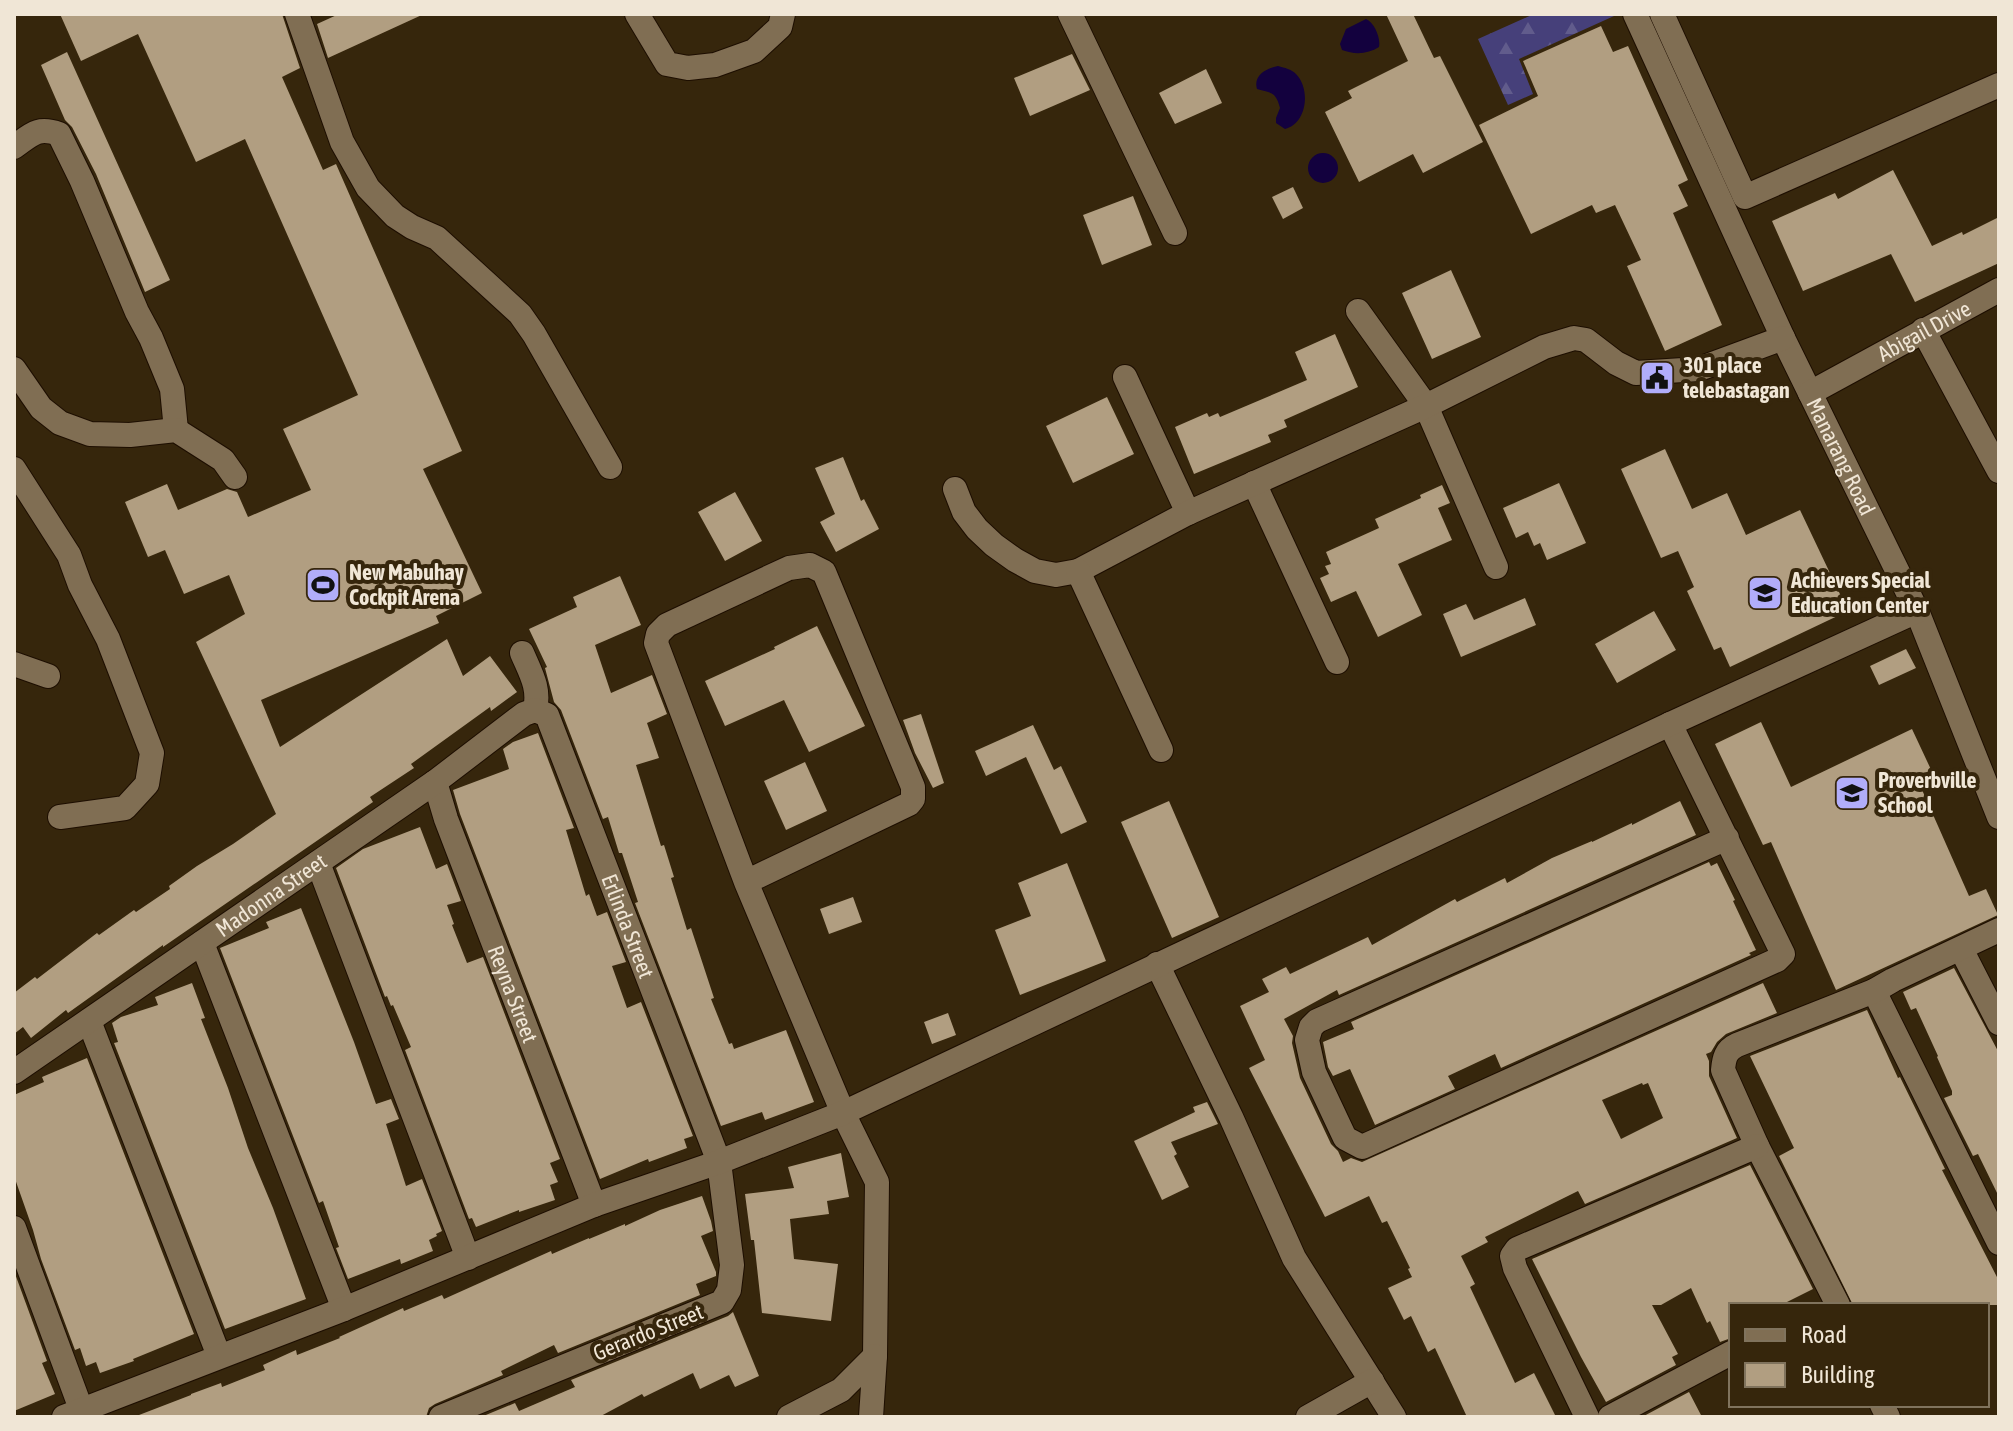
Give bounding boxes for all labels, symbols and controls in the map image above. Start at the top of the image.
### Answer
street label: Abigail Drive [1873,295,1975,367]
place label: 301 place telebastagan [1682,352,1790,403]
public building icon: 301 place telebastagan [1638,359,1676,397]
street label: Manarang Road [1801,393,1881,519]
place label: New Mabuhay Cockpit Arena [349,559,464,610]
sports icon: New Mabuhay Cockpit Arena [304,566,342,604]
place label: Achievers Special Education Center [1790,567,1931,618]
school or university icon: Achievers Special Education Center [1746,574,1784,612]
place label: Proverbville School [1878,767,1976,818]
school or university icon: Proverbville School [1833,774,1871,812]
street label: Madonna Street [211,848,331,942]
street label: Erlinda Street [596,870,660,982]
street label: Reyna Street [483,942,544,1046]
street label: Gerardo Street [589,1298,707,1366]
legend [1729,1303,1989,1407]
text: Road [1801,1321,1847,1348]
text: Building [1801,1361,1875,1388]

